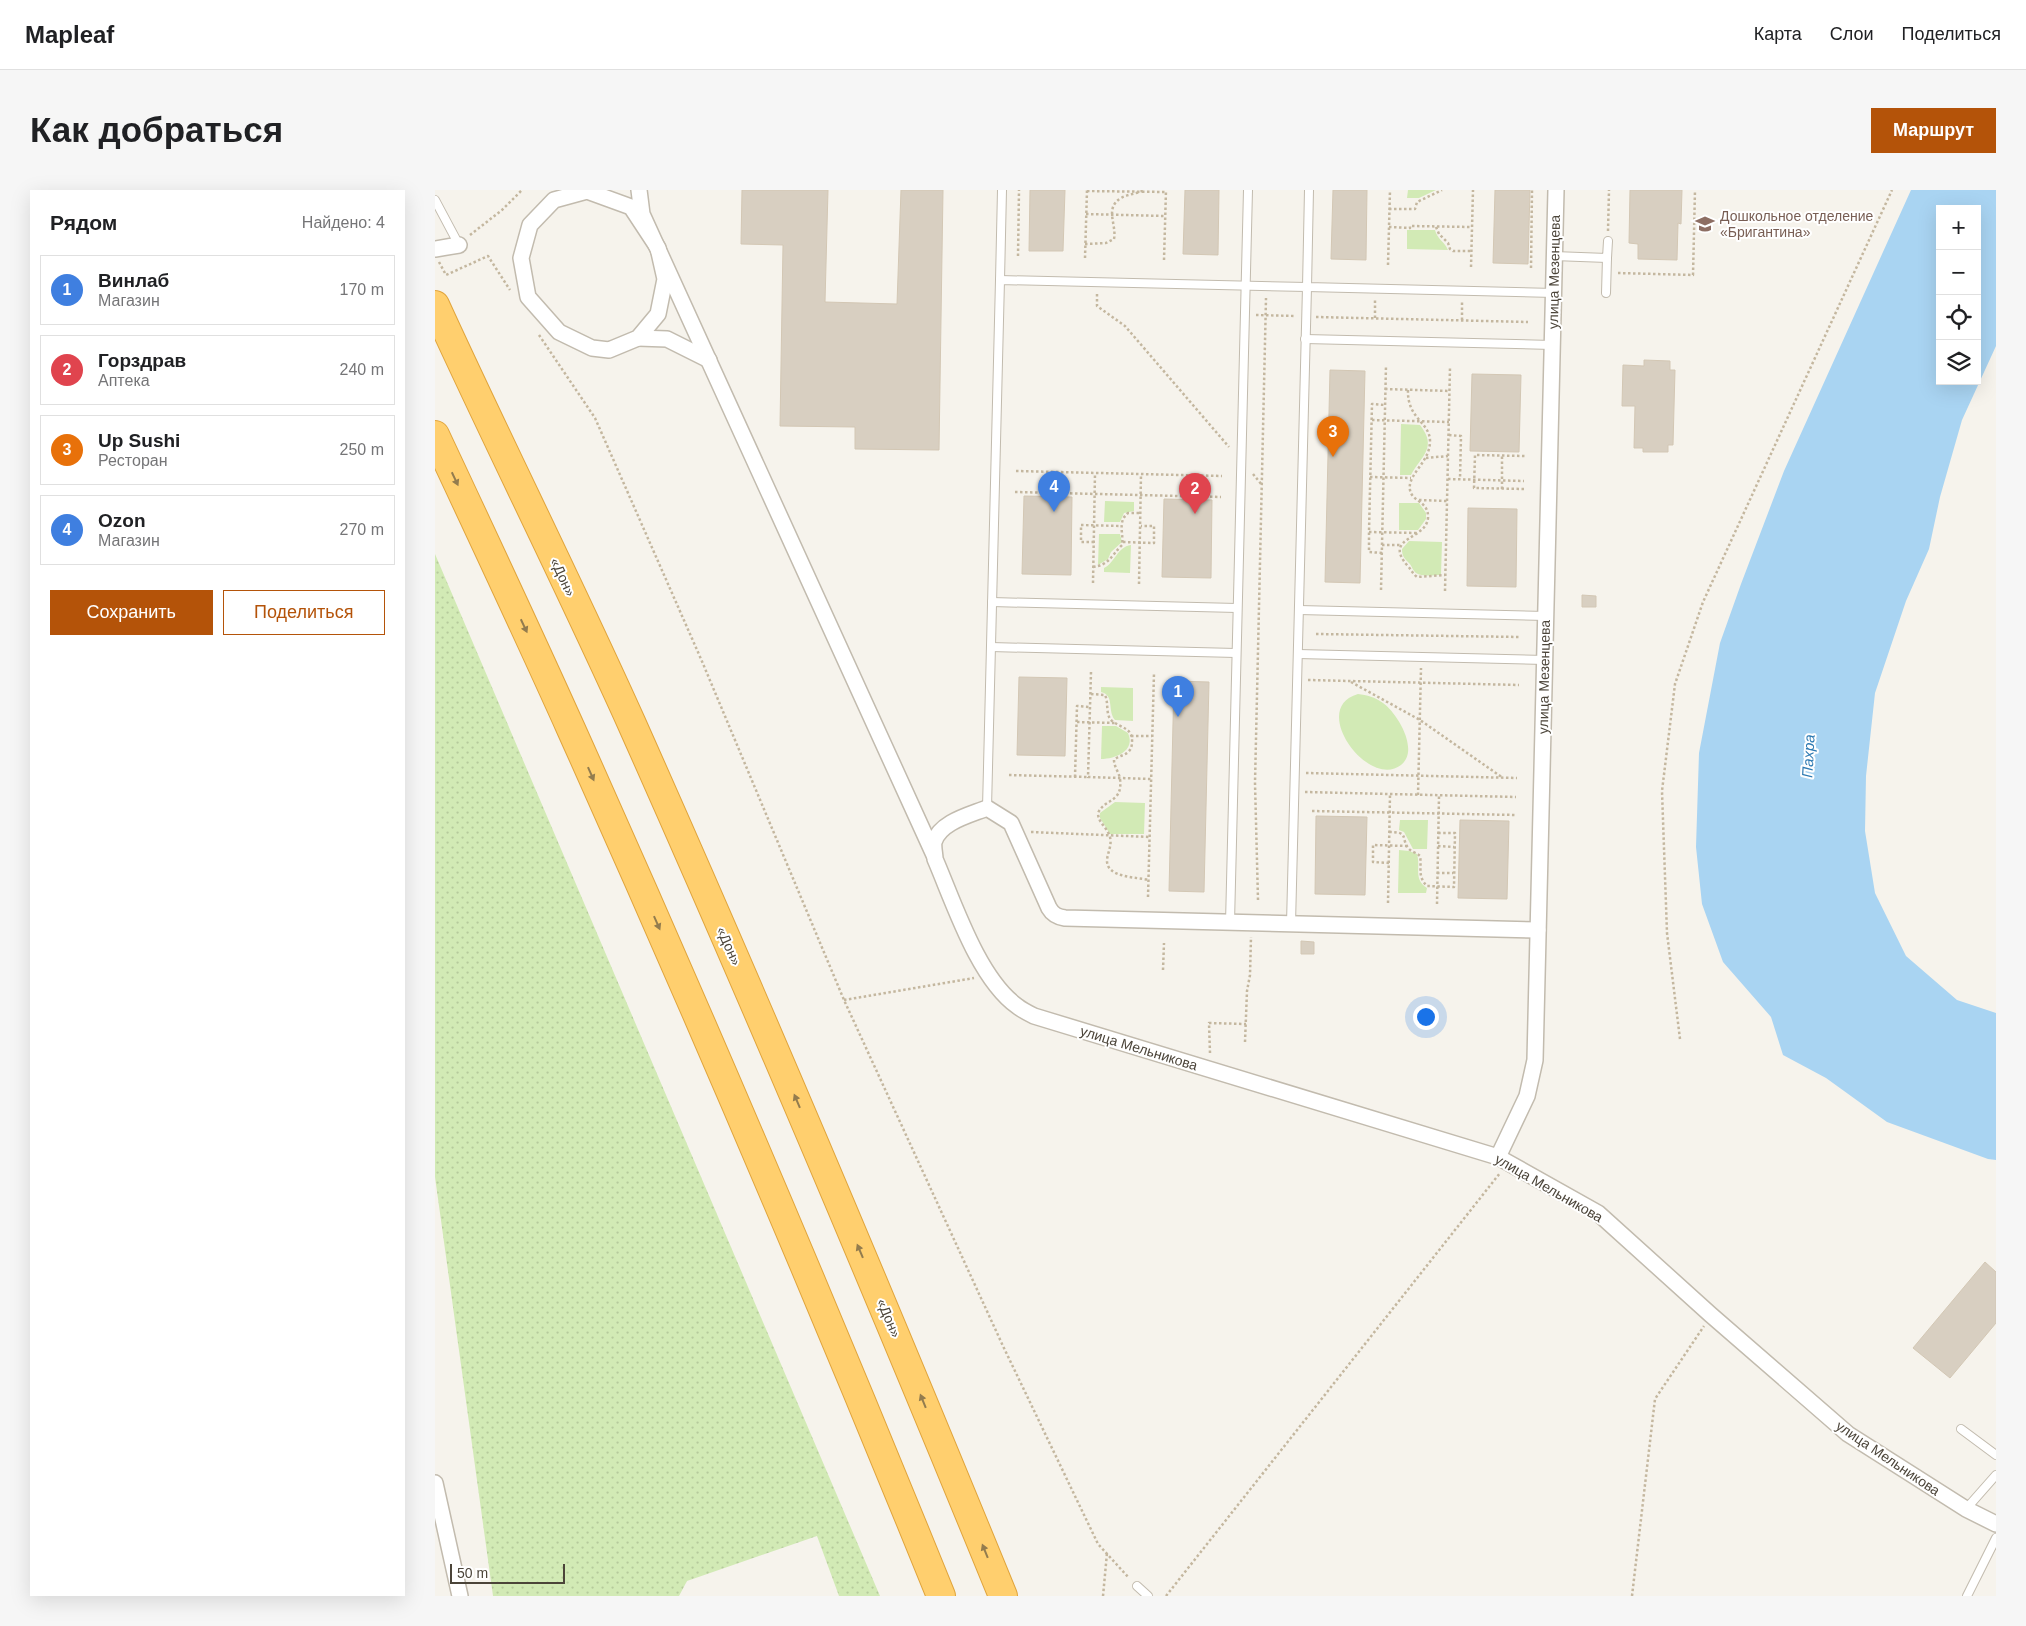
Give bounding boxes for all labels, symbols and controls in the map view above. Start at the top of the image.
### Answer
text: Mapleaf [25,21,114,48]
text: Карта [1754,24,1802,44]
text: Слои [1830,24,1874,44]
text: Поделиться [1902,24,2001,44]
button: Маршрут [1871,108,1996,153]
text: Как добраться [30,110,283,149]
map controls [1936,205,1981,385]
button: + [1936,205,1981,250]
place label: Дошкольное отделение «Бригантина» [1720,208,1873,240]
text: Рядом [50,211,117,234]
school or university icon: Дошкольное отделение «Бригантина» [1694,213,1716,235]
text: Найдено: 4 [302,214,385,231]
street label: улица Мезенцева [1545,215,1563,329]
button: − [1936,250,1981,295]
text: Винлаб [98,270,169,291]
text: 1 [63,281,71,298]
text: 170 m [340,281,384,298]
text: Магазин [98,292,160,309]
button: locate [1936,295,1981,340]
button: layers [1936,340,1981,385]
text: Горздрав [98,350,186,371]
text: 2 [63,361,71,378]
text: 240 m [340,361,384,378]
text: Аптека [98,372,150,389]
pin: 3 [1317,416,1349,457]
text: Up Sushi [98,430,180,451]
text: 3 [63,441,71,458]
text: 250 m [340,441,384,458]
text: Ресторан [98,452,168,469]
pin: 4 [1038,471,1070,512]
one-way arrow [452,472,460,486]
pin: 2 [1179,473,1211,514]
text: Ozon [98,510,146,531]
text: 4 [63,521,71,538]
text: 270 m [340,521,384,538]
text: Магазин [98,532,160,549]
street label: «Дон» [547,555,579,599]
button: Сохранить [50,590,213,635]
button: Поделиться [223,590,385,635]
one-way arrow [520,619,528,633]
street label: улица Мезенцева [1535,620,1553,734]
pin: 1 [1162,676,1194,717]
water label: Пахра [1798,734,1818,778]
one-way arrow [588,767,596,781]
one-way arrow [653,916,661,930]
street label: «Дон» [713,924,745,968]
your location [1413,1004,1439,1030]
street label: улица Мельникова [1078,1023,1200,1073]
one-way arrow [792,1094,800,1108]
street label: улица Мельникова [1492,1151,1606,1225]
one-way arrow [856,1244,864,1258]
street label: «Дон» [874,1296,904,1340]
one-way arrow [919,1393,927,1408]
street label: улица Мельникова [1833,1417,1943,1499]
one-way arrow [981,1543,989,1558]
scale bar [450,1561,565,1584]
text: 50 m [457,1565,488,1581]

